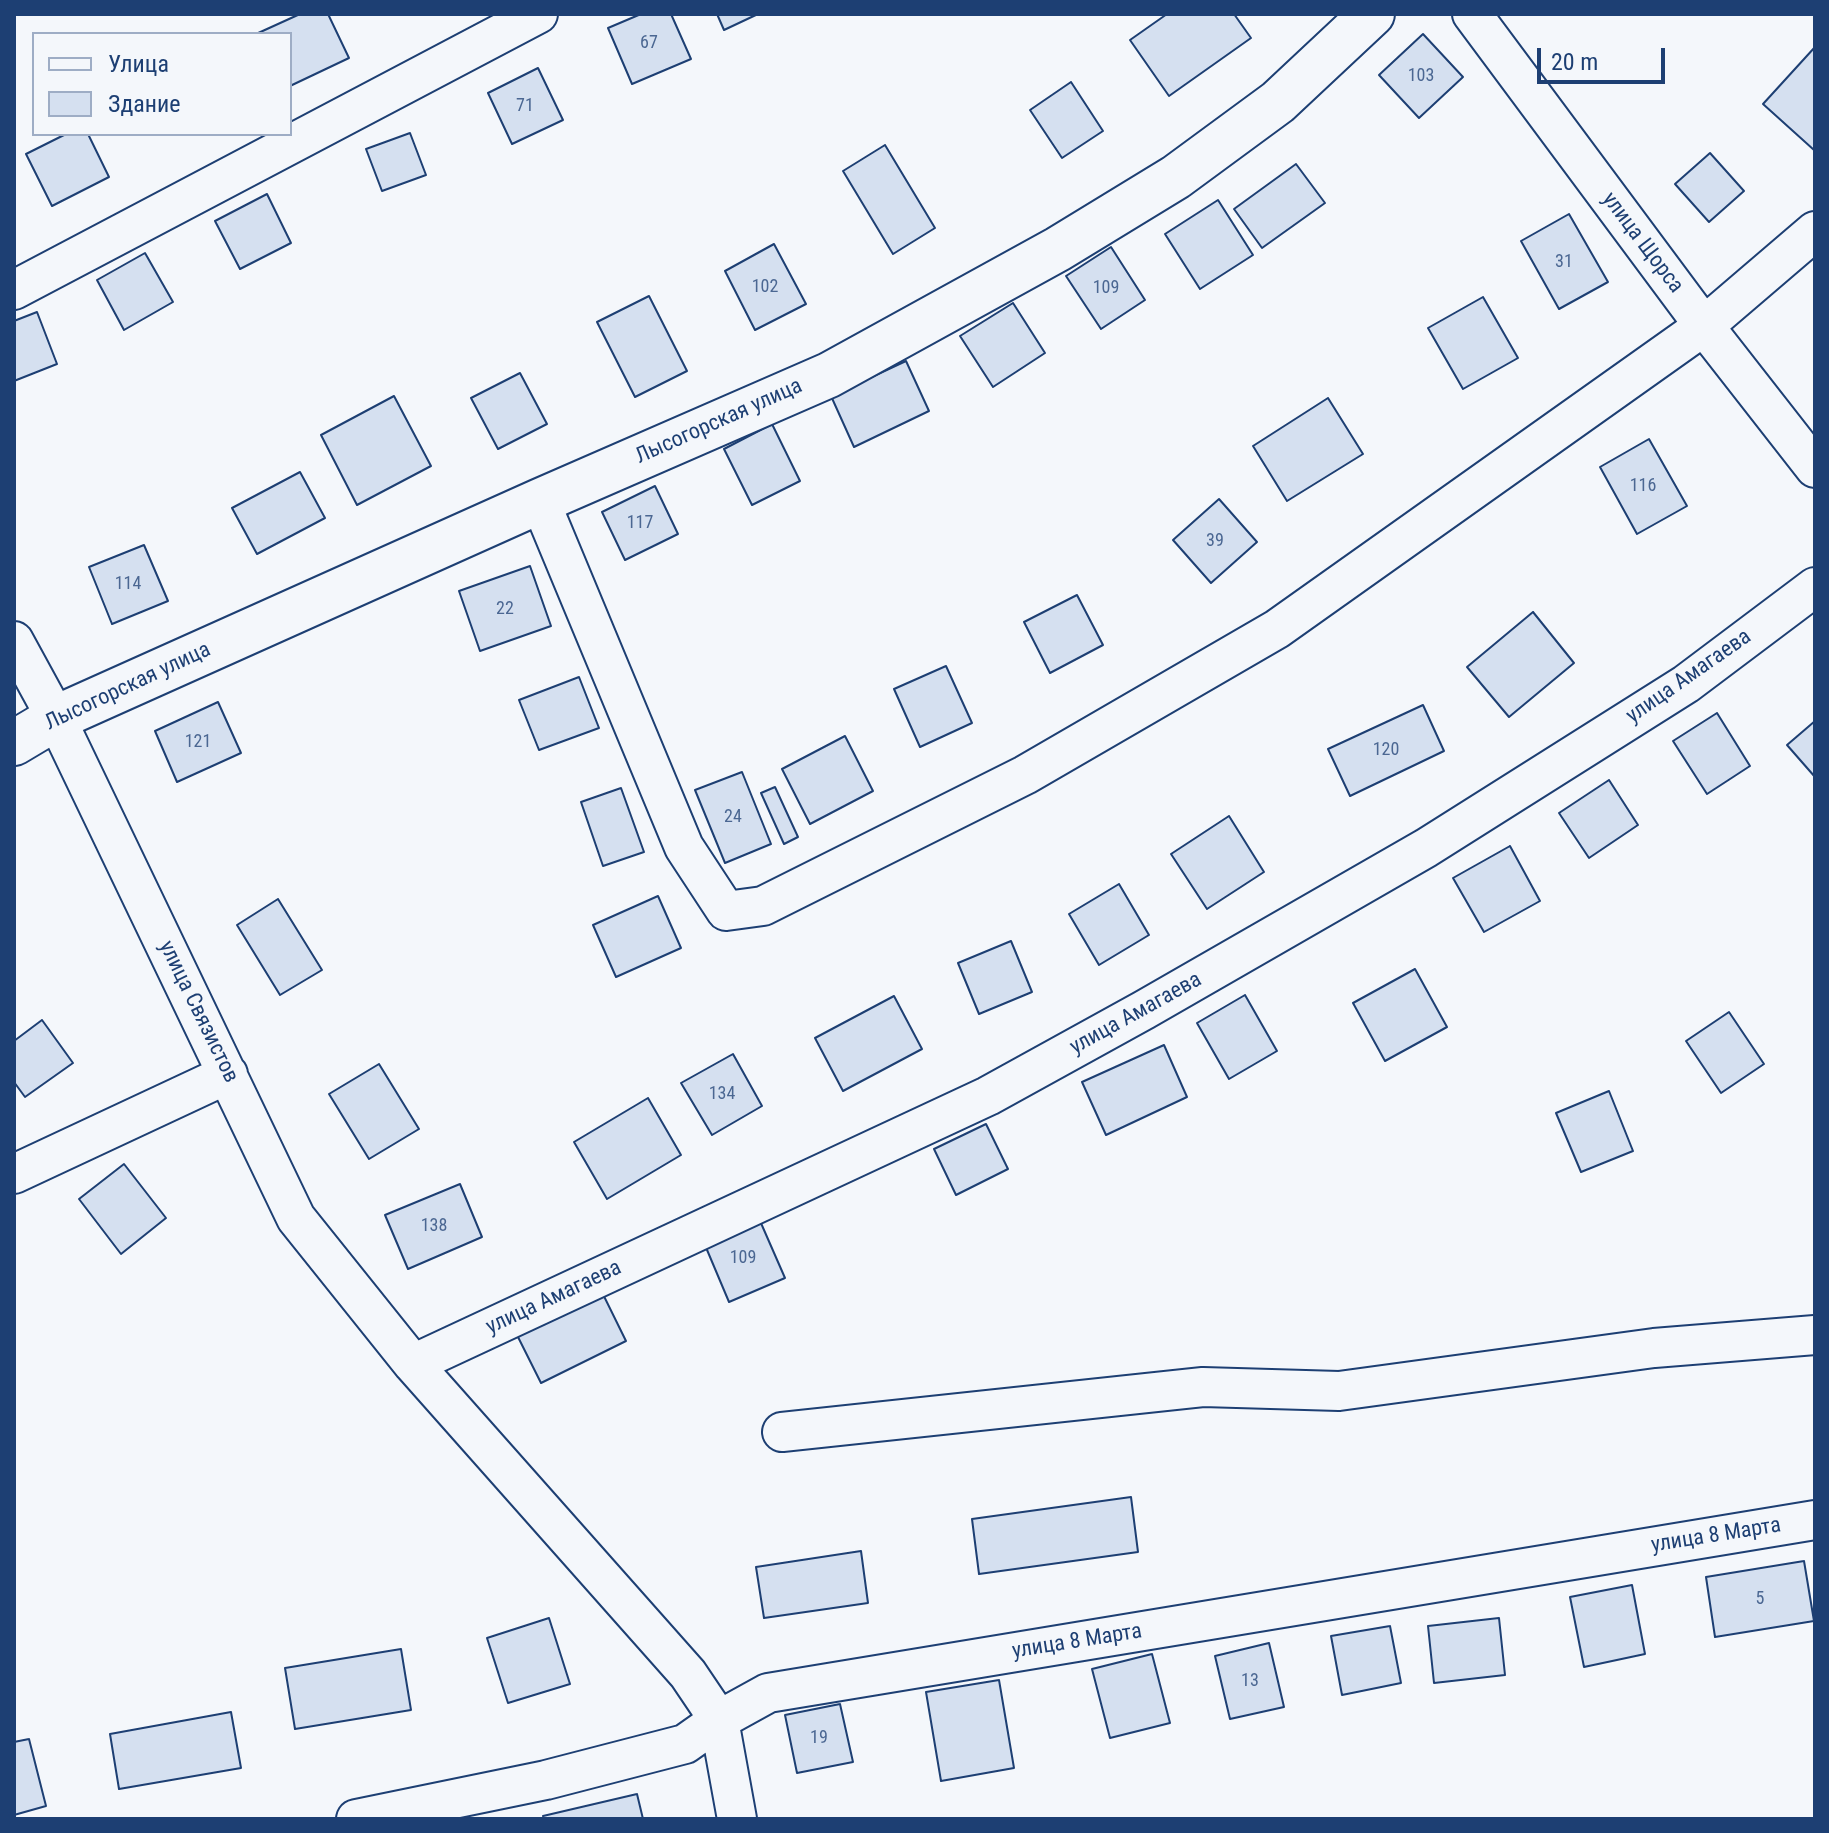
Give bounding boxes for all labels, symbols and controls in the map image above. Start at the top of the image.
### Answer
legend [32,32,292,136]
house number: 67 [640,32,658,54]
scale bar [1541,32,1669,82]
text: 20 m [1551,48,1598,76]
text: Улица [108,50,169,78]
house number: 103 [1408,65,1434,87]
text: Здание [108,90,180,118]
house number: 71 [516,95,534,117]
street label: улица Щорса [1596,187,1688,299]
house number: 31 [1555,251,1573,273]
house number: 102 [752,276,778,298]
house number: 109 [1093,277,1119,299]
street label: Лысогорская улица [632,373,806,471]
house number: 116 [1630,475,1656,497]
house number: 117 [627,512,653,534]
house number: 39 [1206,530,1224,552]
house number: 114 [115,573,141,595]
house number: 22 [496,598,514,620]
street label: улица Амагаева [1621,624,1757,730]
street label: Лысогорская улица [41,637,215,737]
house number: 121 [185,731,211,753]
house number: 120 [1373,739,1399,761]
house number: 24 [724,806,742,828]
street label: улица Связистов [152,937,244,1087]
street label: улица Амагаева [1066,967,1206,1061]
house number: 134 [709,1083,735,1105]
house number: 138 [421,1215,447,1237]
house number: 109 [730,1247,756,1269]
street label: улица Амагаева [482,1255,626,1341]
street label: улица 8 Марта [1649,1513,1783,1559]
house number: 5 [1756,1588,1764,1610]
street label: улица 8 Марта [1010,1619,1144,1665]
house number: 13 [1241,1670,1259,1692]
house number: 19 [810,1727,828,1749]

